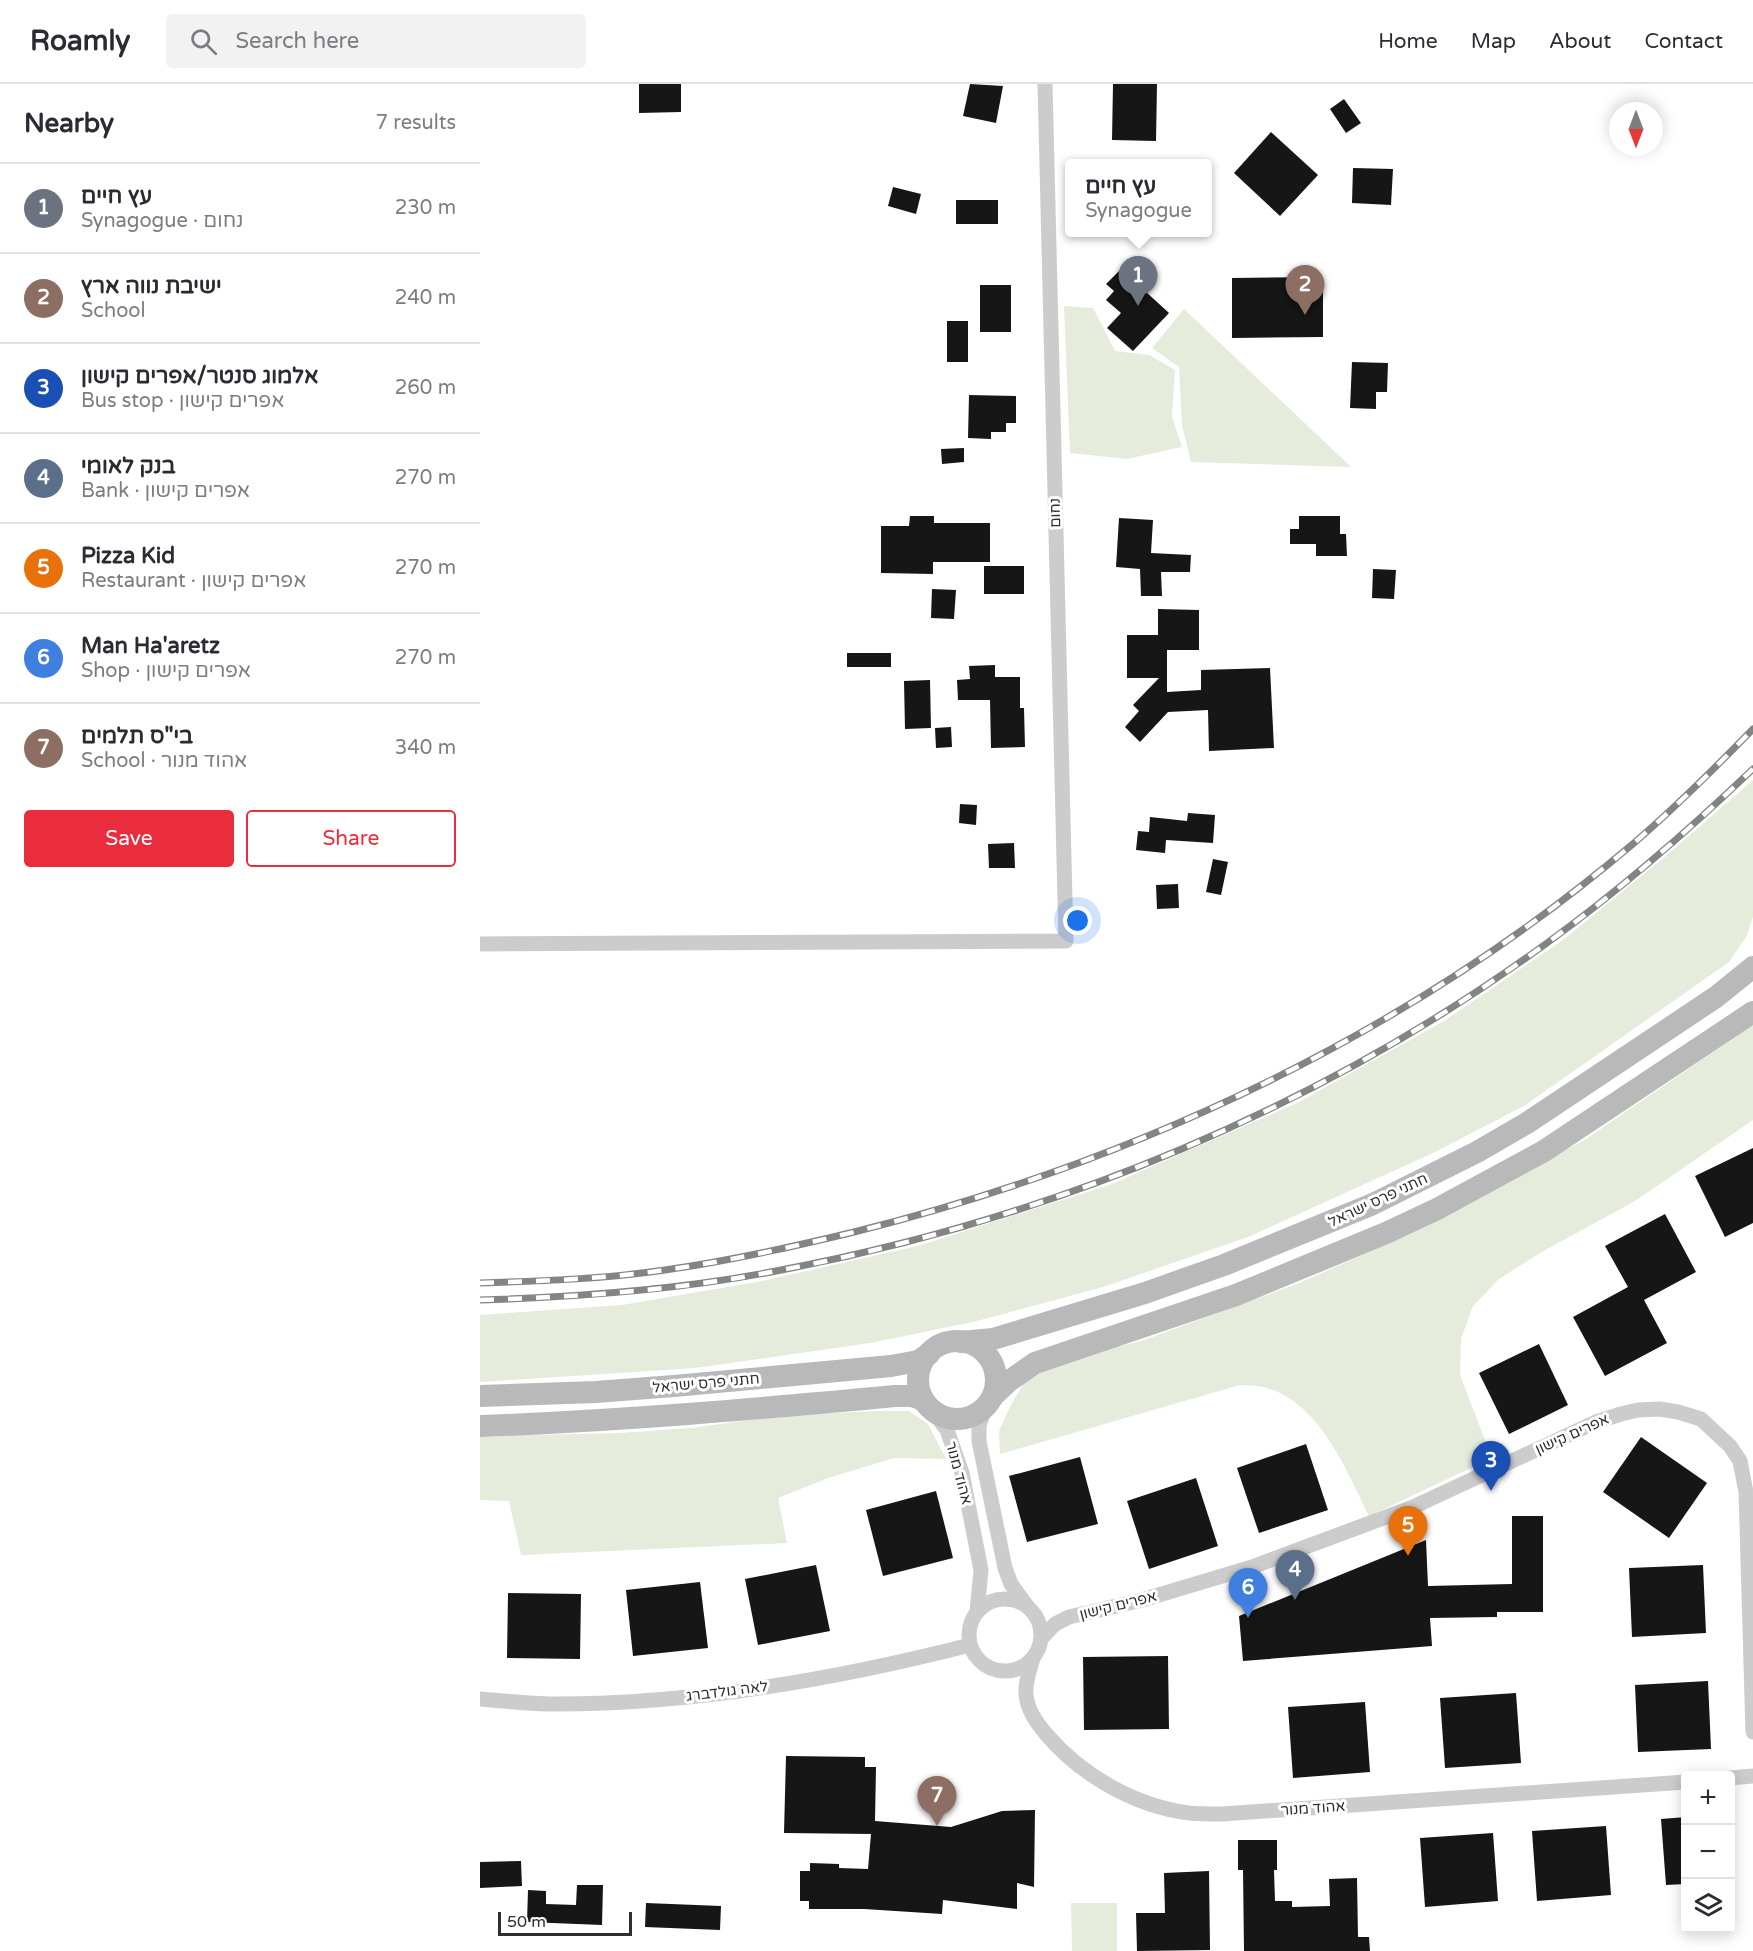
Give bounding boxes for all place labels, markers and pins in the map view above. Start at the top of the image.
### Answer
pin: 1 [1118,256,1158,306]
pin: 2 [1286,266,1324,315]
pin: 3 [1472,1442,1510,1491]
pin: 5 [1388,1506,1428,1556]
pin: 4 [1276,1550,1314,1600]
pin: 6 [1228,1568,1268,1618]
pin: 7 [918,1776,956,1826]

